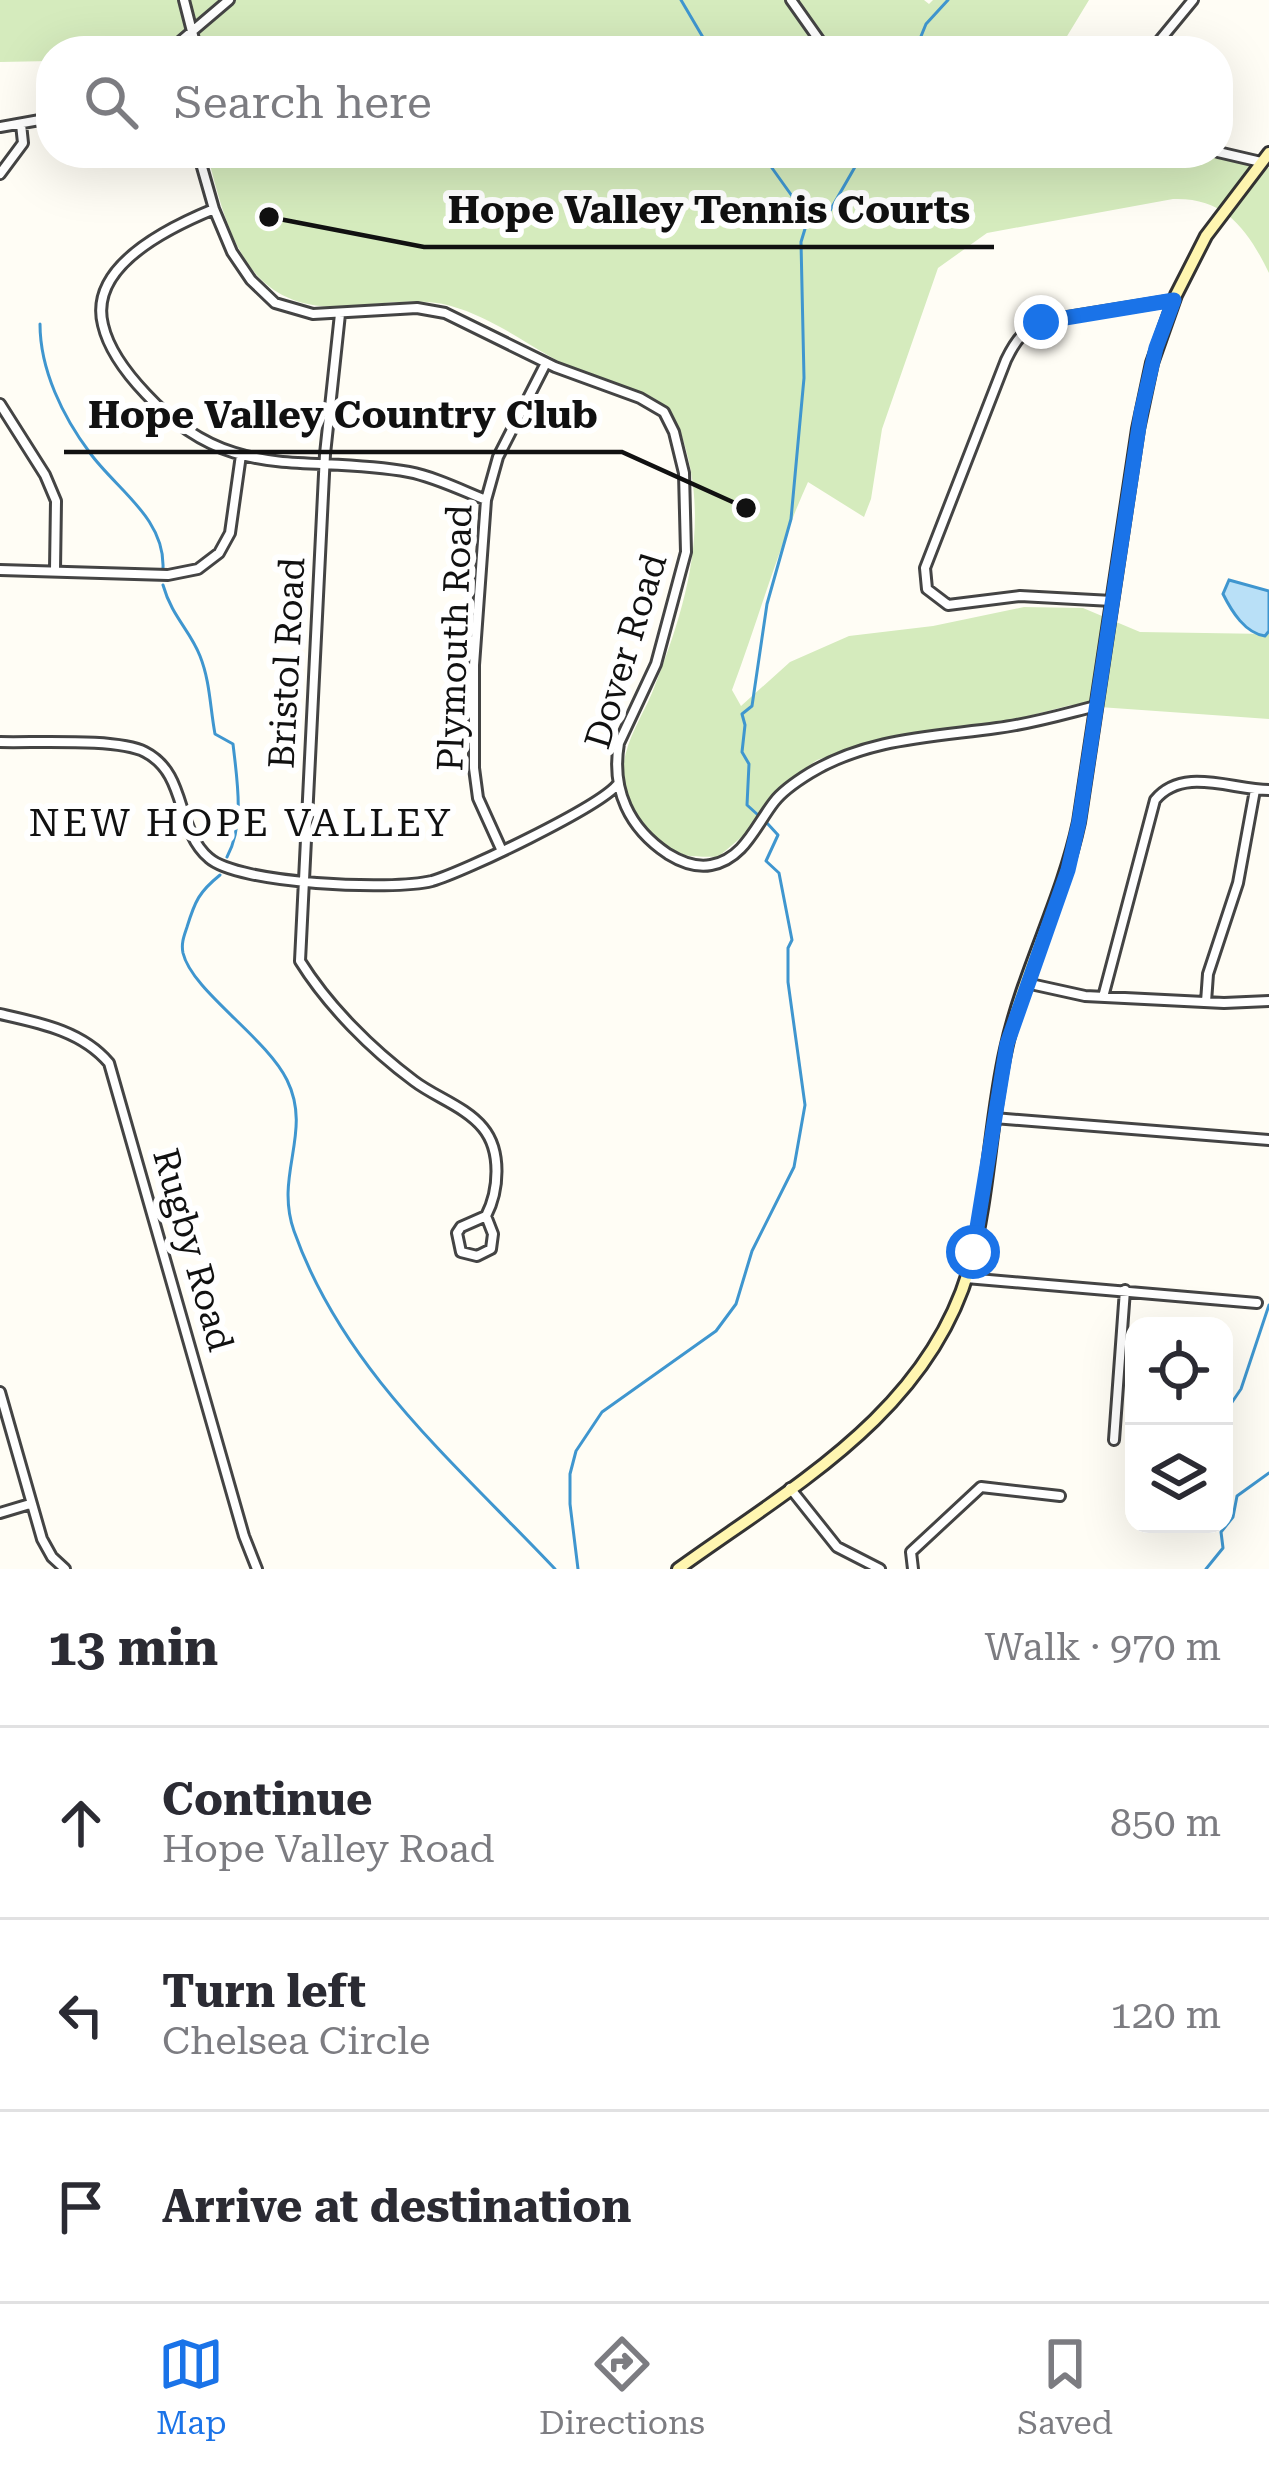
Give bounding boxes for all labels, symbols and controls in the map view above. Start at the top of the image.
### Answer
search box [36,36,1233,168]
icon: search [78,69,144,135]
text: Search here [174,76,432,129]
callout: Hope Valley Tennis Courts [424,172,994,247]
text: Hope Valley Tennis Courts [448,187,970,233]
route end [1014,295,1068,349]
callout: Hope Valley Country Club [64,377,622,452]
text: Hope Valley Country Club [88,392,598,438]
street label: Plymouth Road [429,504,481,772]
street label: Dover Road [576,548,676,754]
street label: Bristol Road [260,556,314,770]
district label: NEW HOPE VALLEY [28,800,454,846]
street label: Rugby Road [144,1144,242,1356]
route start [946,1225,1000,1279]
map controls [1125,1317,1233,1533]
button: locate [1125,1317,1233,1425]
button: layers [1125,1425,1233,1533]
text: 13 min [48,1618,218,1677]
text: Walk · 970 m [985,1624,1221,1670]
text: Continue [162,1773,373,1826]
icon: ahead [48,1790,114,1856]
text: 850 m [1110,1800,1221,1846]
text: Hope Valley Road [162,1826,495,1872]
text: Turn left [162,1965,366,2018]
icon: left [48,1982,114,2048]
text: 120 m [1110,1992,1221,2038]
text: Chelsea Circle [162,2018,430,2064]
icon: arrive [48,2174,114,2240]
text: Arrive at destination [162,2180,631,2233]
tab: Map [156,2331,227,2442]
tab: Directions [539,2331,705,2442]
tab: Saved [1017,2331,1113,2442]

